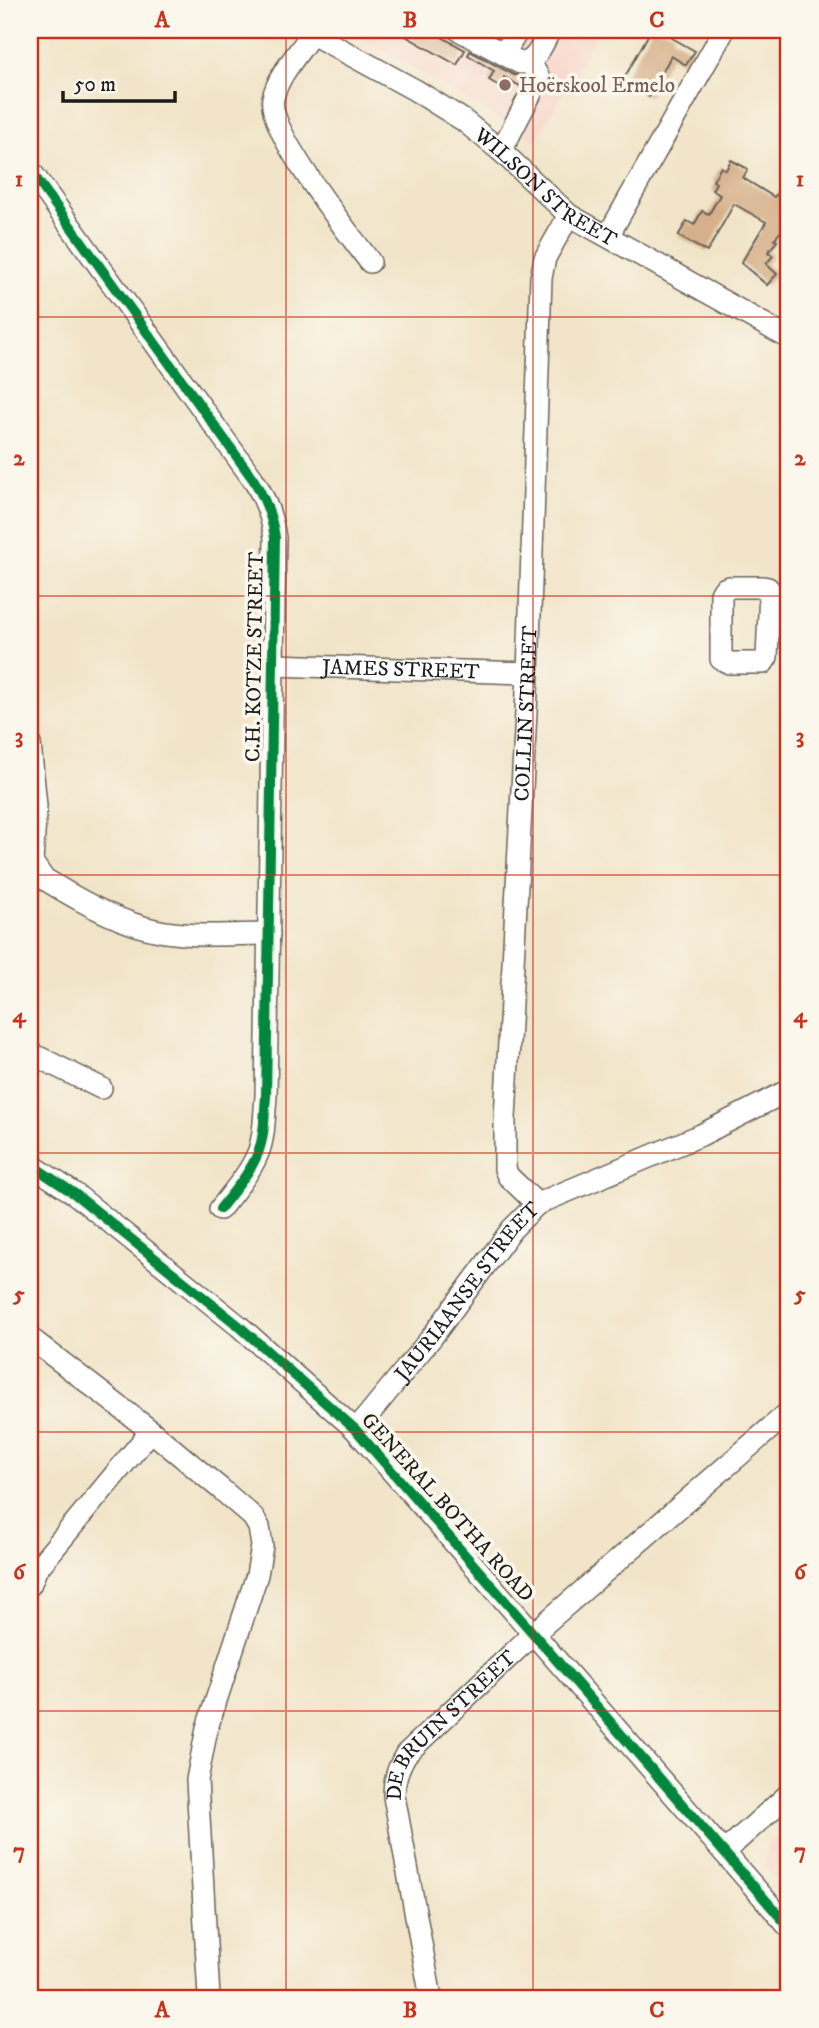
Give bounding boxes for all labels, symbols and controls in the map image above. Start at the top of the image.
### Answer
text: A [154,6,171,35]
text: B [403,6,417,35]
text: C [649,6,665,35]
scale bar [63,60,175,104]
text: 50 m [74,72,116,98]
place label: Hoërskool Ermelo [519,73,675,99]
marker: Hoërskool Ermelo [497,77,513,93]
street label: WILSON STREET [468,122,621,253]
text: 1 [15,165,23,194]
text: 1 [796,165,804,194]
text: 2 [13,444,25,473]
text: 2 [794,444,806,473]
street label: C.H. KOTZE STREET [240,551,270,762]
street label: COLLIN STREET [509,625,544,802]
street label: JAMES STREET [320,654,480,685]
text: 3 [15,722,23,751]
text: 3 [796,722,804,751]
text: 4 [12,1001,27,1030]
text: 4 [793,1001,808,1030]
street label: JAURIAANSE STREET [388,1197,546,1388]
text: 5 [12,1280,25,1309]
text: 5 [793,1280,806,1309]
street label: GENERAL BOTHA ROAD [355,1408,539,1608]
text: 6 [13,1558,27,1587]
text: 6 [794,1558,808,1587]
street label: DE BRUIN STREET [382,1645,522,1801]
text: 7 [13,1837,25,1866]
text: 7 [794,1837,806,1866]
text: A [154,1996,171,2025]
text: B [403,1996,417,2025]
text: C [649,1996,665,2025]

